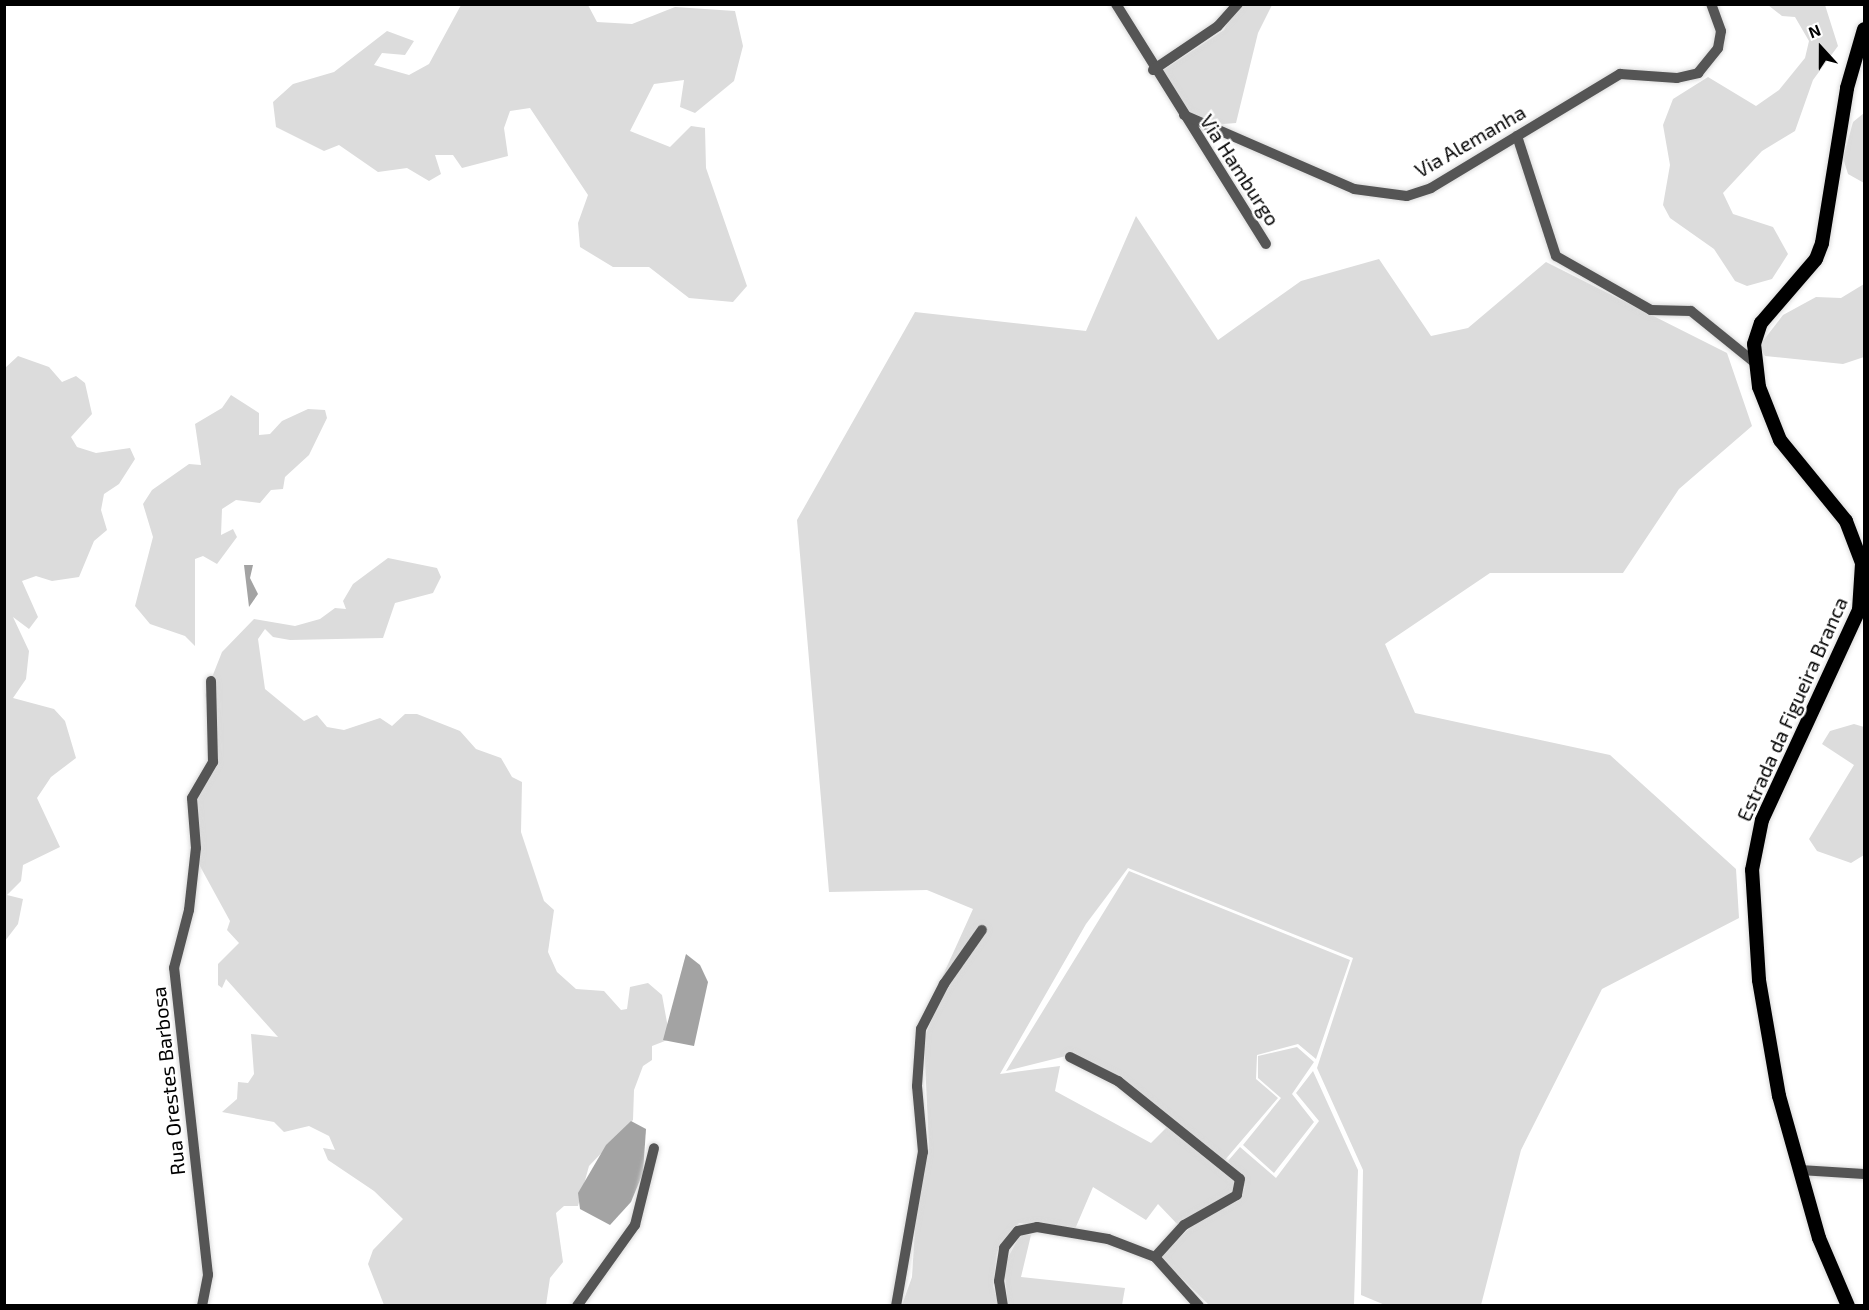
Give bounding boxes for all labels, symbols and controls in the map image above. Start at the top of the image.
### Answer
north arrow [1791,18,1851,78]
text: N [1806,20,1823,42]
street label: Via Alemanha [1410,100,1530,182]
street label: Via Hamburgo [1195,110,1285,230]
street label: Estrada da Figueira Branca [1732,593,1852,825]
street label: Rua Orestes Barbosa [146,986,190,1176]

